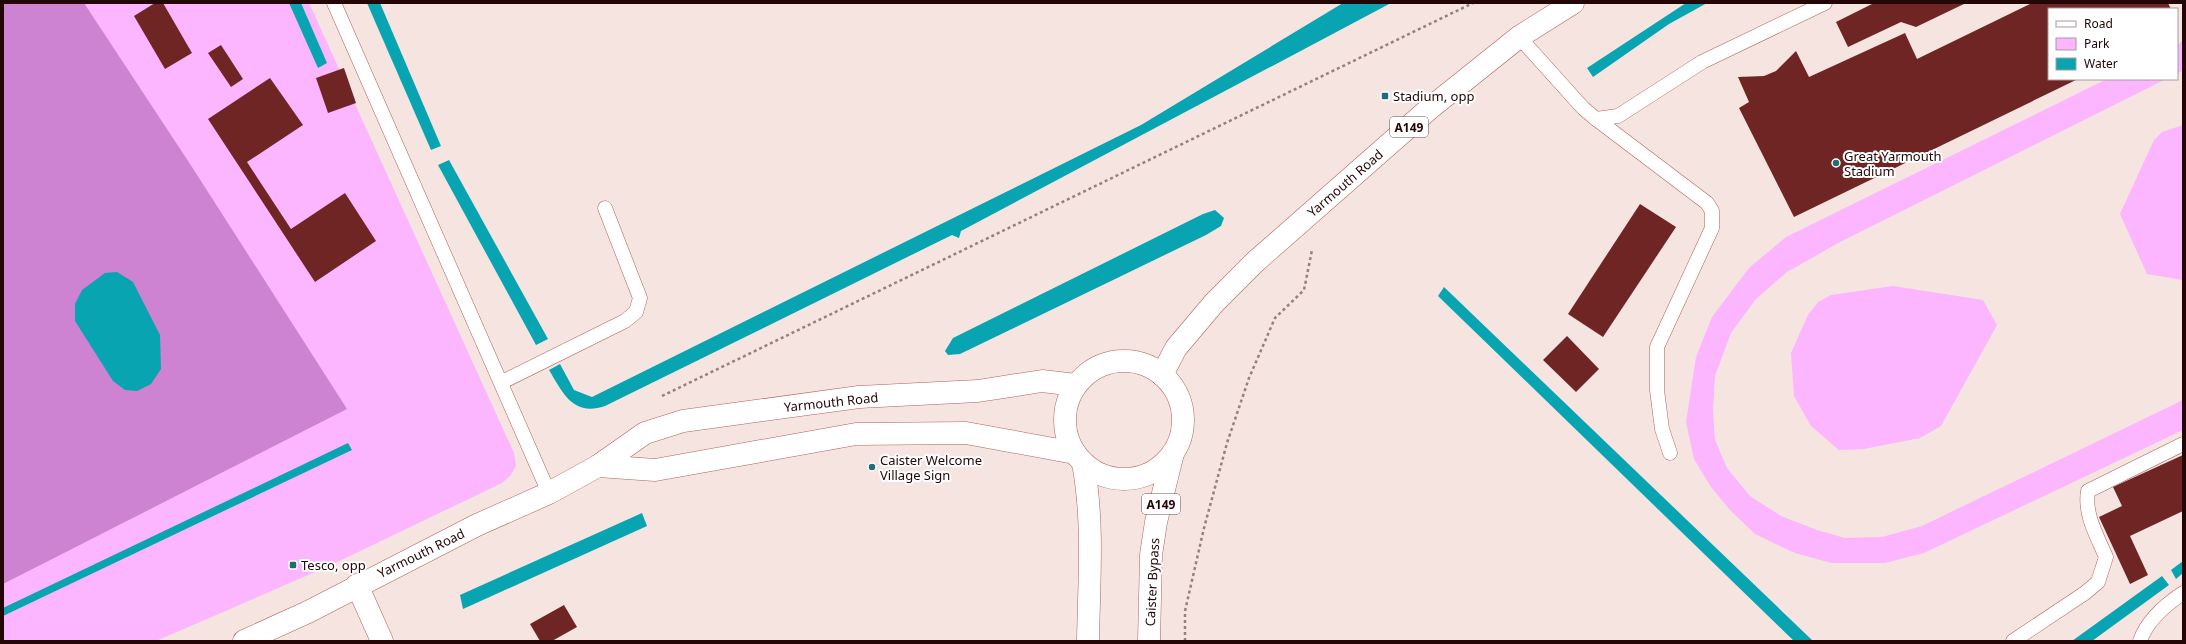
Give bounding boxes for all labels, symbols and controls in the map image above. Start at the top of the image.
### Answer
legend [2048,8,2178,80]
text: Road [2084,15,2113,32]
text: Park [2084,35,2110,52]
text: Water [2084,55,2118,72]
place label: Stadium, opp [1393,87,1474,105]
marker: Stadium, opp [1380,91,1390,101]
road number: A149 [1390,117,1428,137]
street label: Yarmouth Road [1303,145,1387,221]
place label: Great Yarmouth Stadium [1844,147,1941,180]
marker: Great Yarmouth Stadium [1831,158,1841,168]
street label: Yarmouth Road [783,388,879,416]
place label: Caister Welcome Village Sign [880,451,982,484]
marker: Caister Welcome Village Sign [867,462,877,472]
road number: A149 [1142,494,1180,514]
street label: Yarmouth Road [374,524,468,582]
street label: Caister Bypass [1141,537,1163,627]
place label: Tesco, opp [301,556,366,574]
marker: Tesco, opp [288,560,298,570]

